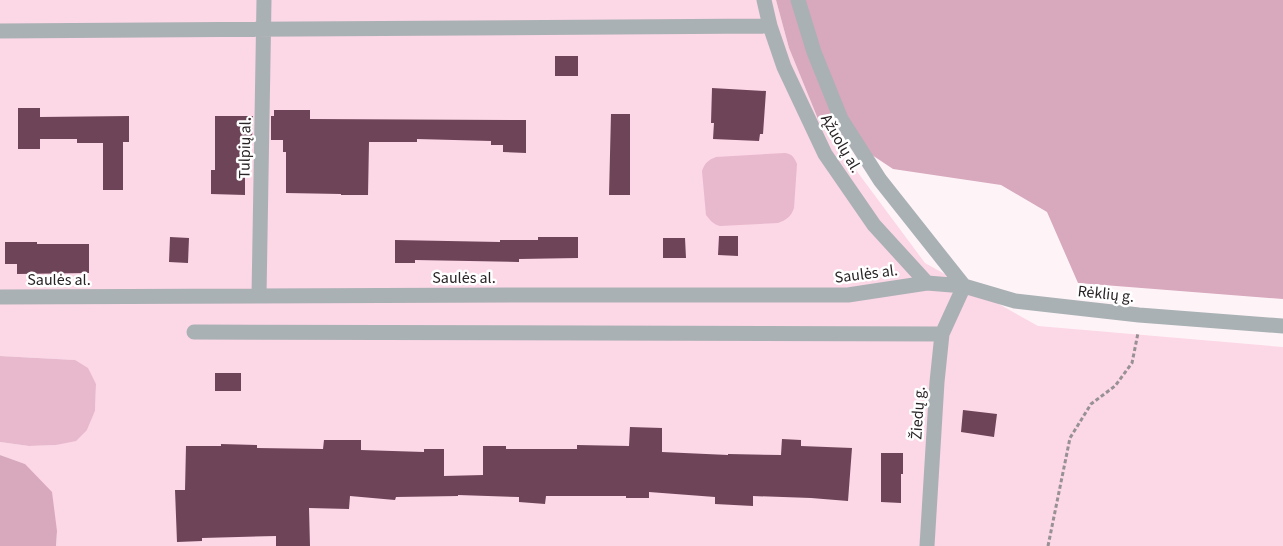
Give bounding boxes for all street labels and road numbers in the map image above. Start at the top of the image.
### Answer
street label: Ąžuolų al. [815,110,867,177]
street label: Tulpių al. [233,117,257,179]
street label: Saulės al. [833,259,899,289]
street label: Saulės al. [432,267,496,289]
street label: Saulės al. [27,269,91,291]
street label: Rėklių g. [1077,280,1135,308]
street label: Žiedų g. [905,386,931,440]

